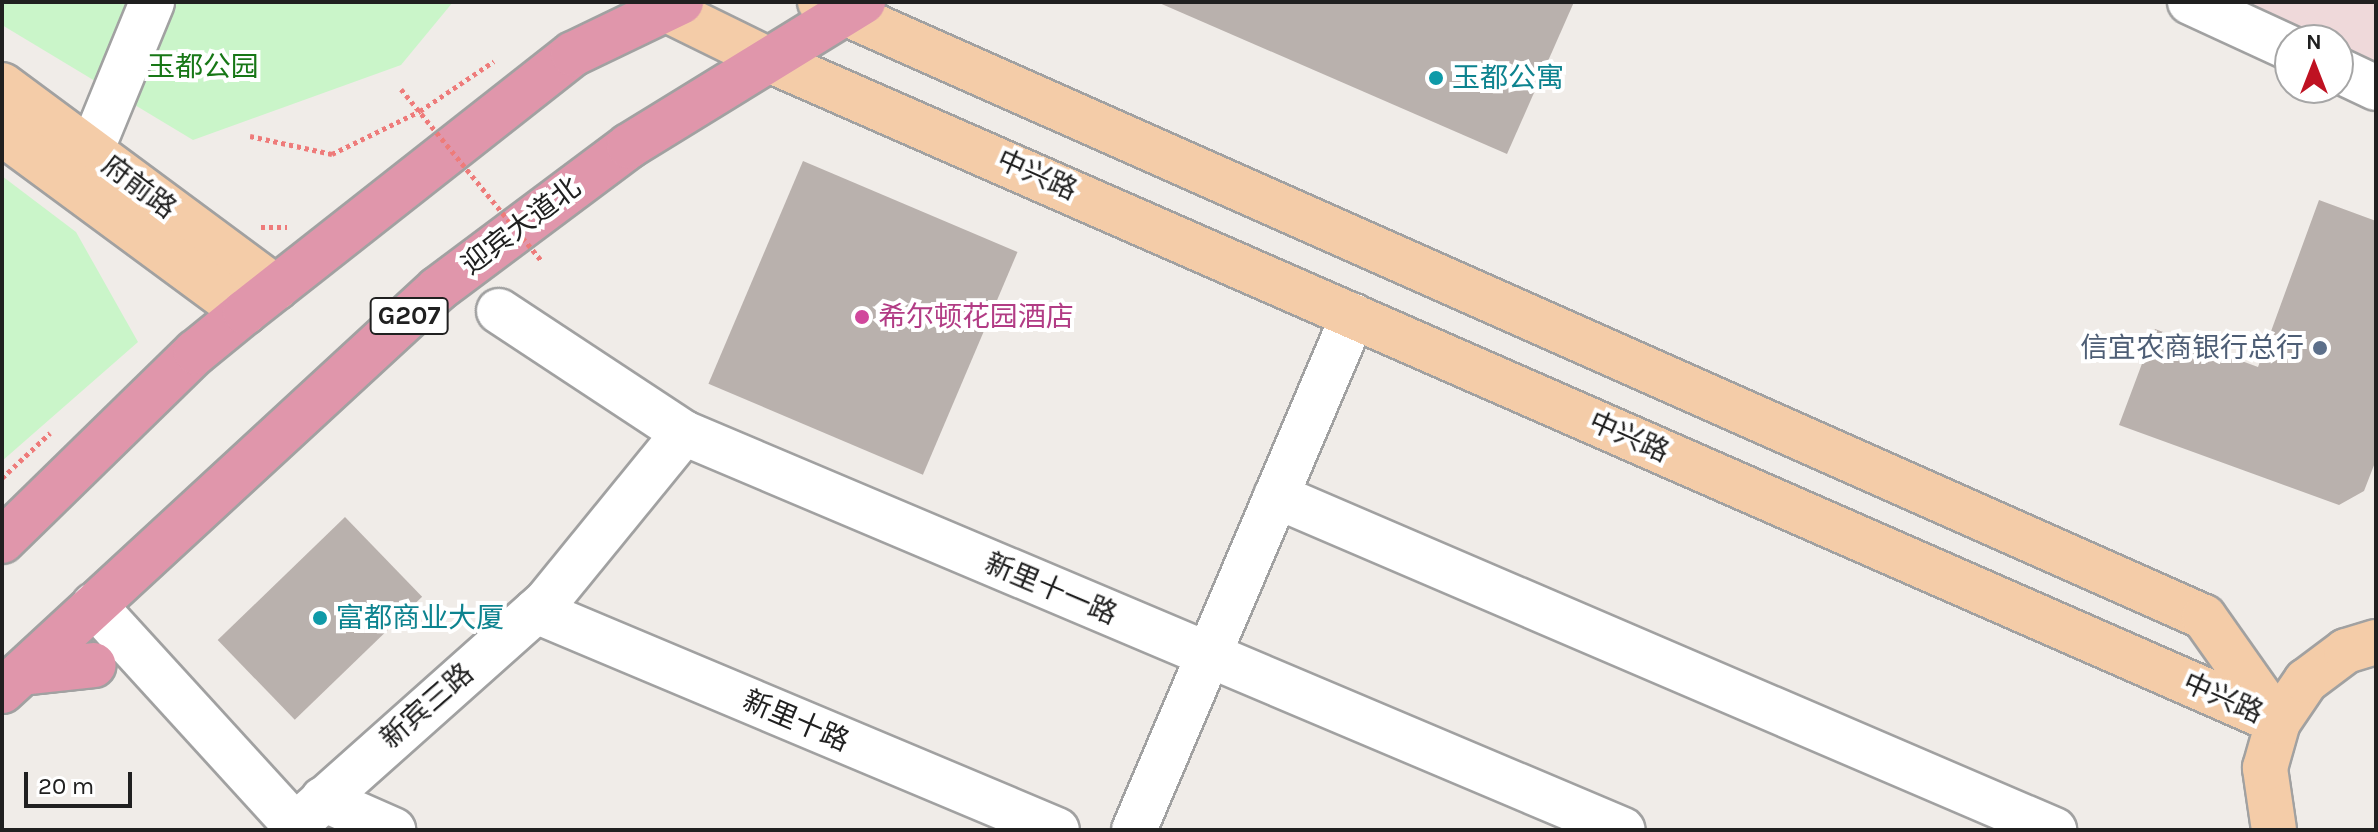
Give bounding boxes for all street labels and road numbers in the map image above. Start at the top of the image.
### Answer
street label: 中兴路 [992,143,1082,207]
street label: 府前路 [95,148,183,226]
street label: 迎宾大道北 [455,170,587,282]
road number: G207 [369,294,449,338]
street label: 中兴路 [1584,405,1674,469]
street label: 新里十一路 [980,546,1122,632]
street label: 新宾三路 [374,657,480,755]
street label: 中兴路 [2178,666,2268,730]
street label: 新里十路 [738,684,854,758]

